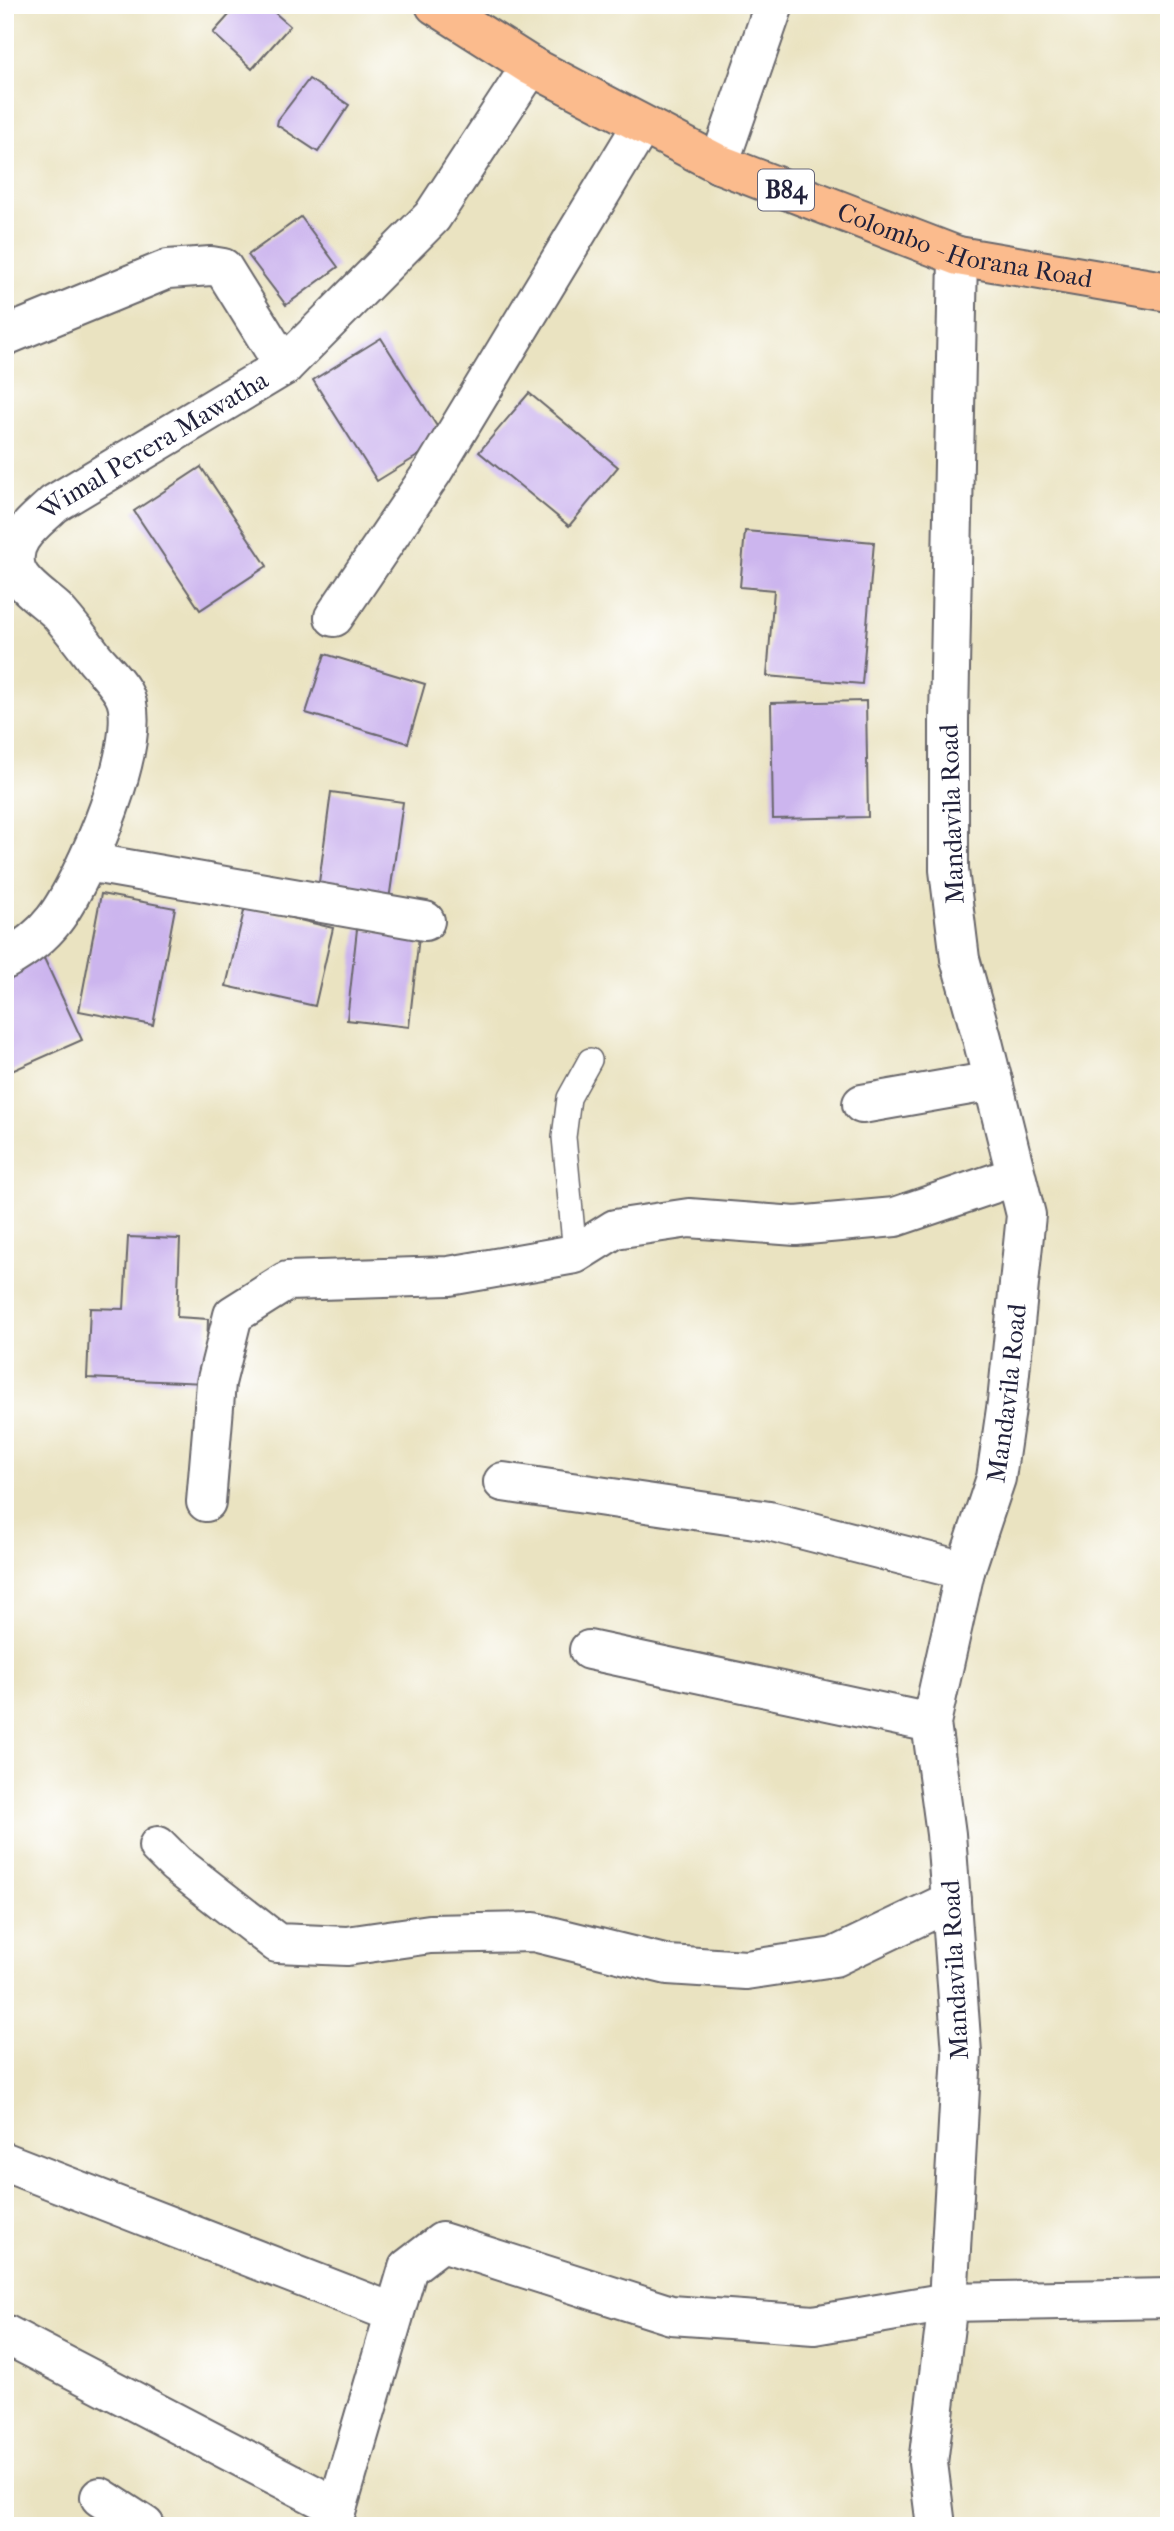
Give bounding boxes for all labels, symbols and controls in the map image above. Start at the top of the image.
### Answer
road number: B84 [758,170,814,210]
street label: Colombo - Horana Road [833,196,1096,294]
street label: Wimal Perera Mawatha [31,363,274,527]
street label: Mandavila Road [933,723,971,904]
street label: Mandavila Road [980,1301,1032,1485]
street label: Mandavila Road [935,1879,975,2061]

